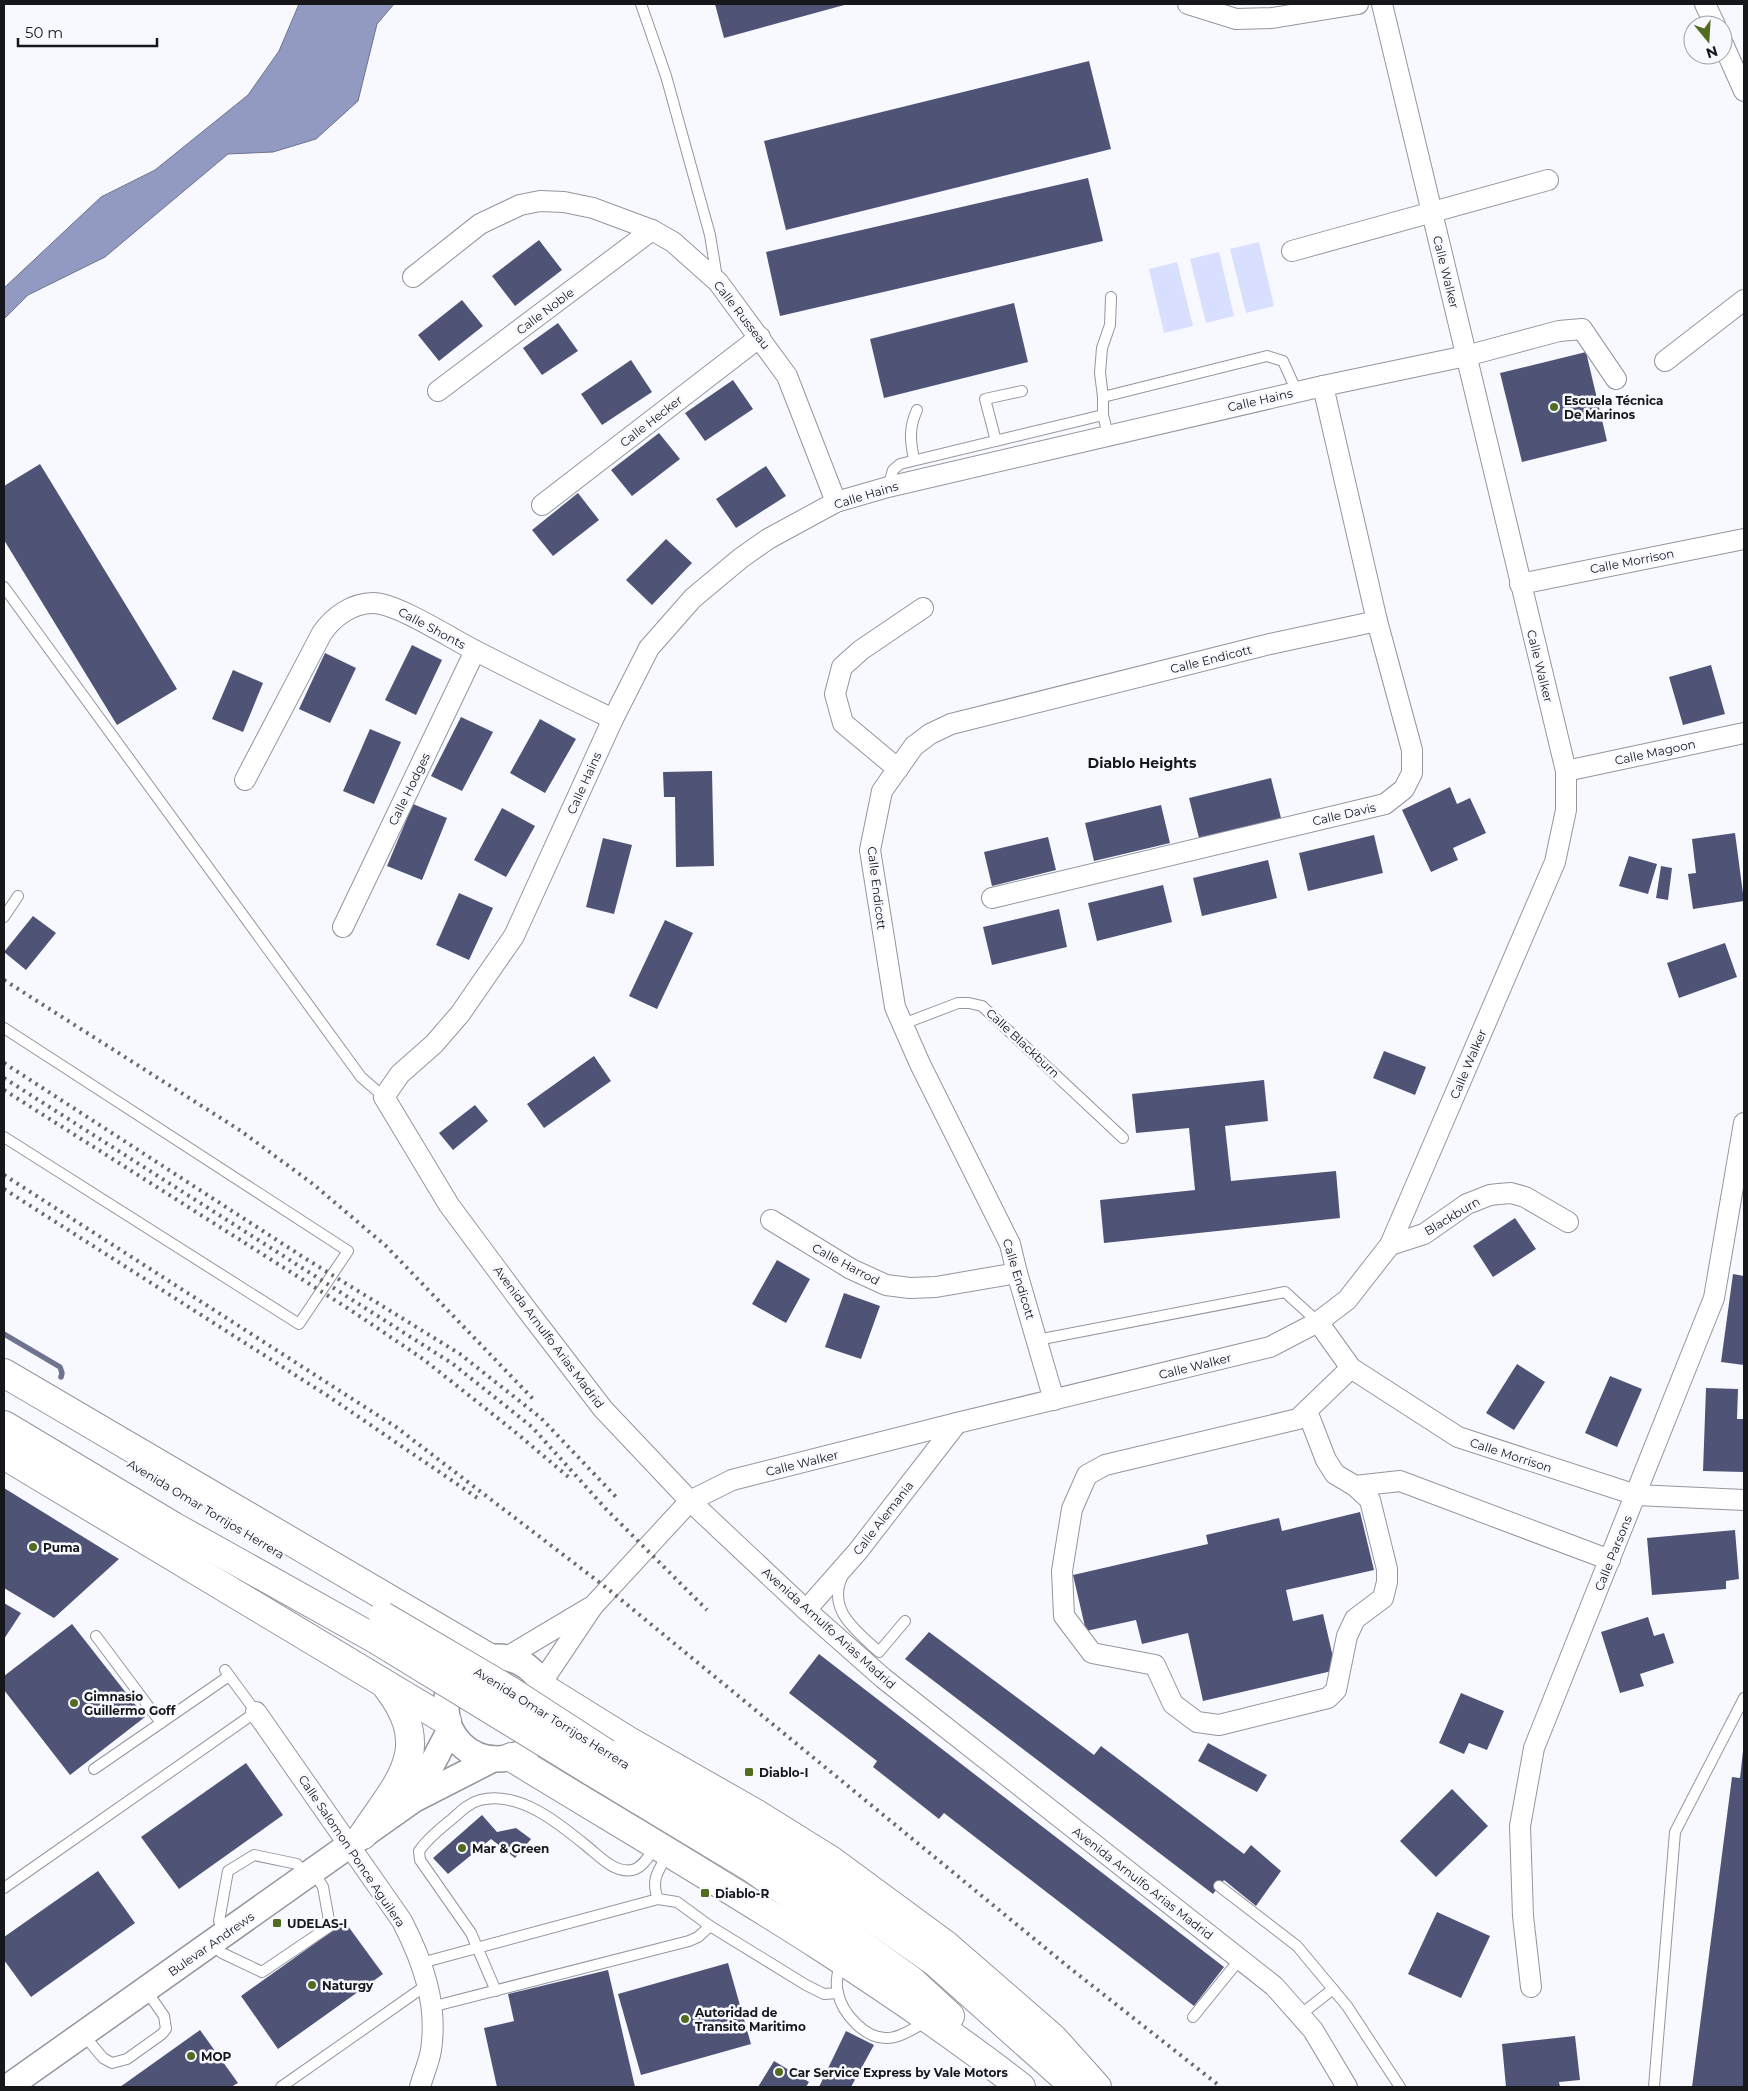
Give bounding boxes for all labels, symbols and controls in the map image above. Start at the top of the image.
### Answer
scale bar [18,15,156,47]
north arrow [1683,15,1733,65]
text: 50 m [25,23,63,42]
text: N [1704,42,1720,63]
street label: Calle Walker [1430,234,1462,310]
street label: Calle Russeau [711,278,773,352]
street label: Calle Noble [513,284,577,338]
street label: Calle Hains [1226,385,1294,415]
street label: Calle Hecker [617,392,685,450]
place label: Escuela Técnica De Marinos [1564,393,1664,422]
marker: Escuela Técnica De Marinos [1548,401,1560,413]
street label: Calle Hains [832,478,900,512]
street label: Calle Morrison [1589,545,1675,577]
street label: Calle Shonts [396,604,468,652]
street label: Calle Walker [1524,628,1556,704]
street label: Calle Endicott [1169,642,1253,676]
street label: Calle Magoon [1613,736,1697,768]
street label: Calle Hodges [385,750,433,828]
street label: Calle Hains [564,750,604,816]
district label: Diablo Heights [1088,754,1197,772]
street label: Calle Davis [1311,799,1377,829]
street label: Calle Endicott [864,846,890,931]
street label: Calle Blackburn [983,1005,1063,1081]
street label: Calle Walker [1447,1027,1489,1101]
street label: Blackburn [1421,1194,1483,1238]
street label: Calle Endicott [1000,1237,1038,1321]
street label: Calle Harrod [810,1240,882,1288]
street label: Avenida Arnulfo Arias Madrid [491,1263,607,1411]
street label: Calle Walker [1157,1350,1233,1382]
street label: Calle Morrison [1468,1435,1554,1475]
street label: Calle Walker [764,1447,840,1479]
street label: Avenida Omar Torrijos Herrera [125,1456,287,1562]
street label: Calle Alemania [849,1478,917,1558]
street label: Calle Parsons [1591,1513,1635,1593]
place label: Puma [43,1540,80,1555]
marker: Puma [27,1541,39,1553]
street label: Avenida Arnulfo Arias Madrid [759,1564,899,1692]
street label: Avenida Omar Torrijos Herrera [471,1664,633,1772]
place label: Gimnasio Guillermo Goff [84,1689,177,1718]
marker: Gimnasio Guillermo Goff [68,1697,80,1709]
place label: Diablo-I [759,1765,808,1780]
marker: Diablo-I [743,1766,755,1778]
street label: Calle Salomon Ponce Aguilera [295,1772,409,1930]
street label: Avenida Arnulfo Arias Madrid [1070,1823,1216,1943]
place label: Mar & Green [472,1841,549,1856]
marker: Mar & Green [456,1842,468,1854]
place label: Diablo-R [715,1886,769,1901]
marker: Diablo-R [699,1887,711,1899]
street label: Bulevar Andrews [165,1909,257,1979]
place label: UDELAS-I [287,1916,347,1931]
marker: UDELAS-I [271,1917,283,1929]
place label: Naturgy [322,1978,374,1993]
marker: Naturgy [306,1979,318,1991]
place label: Autoridad de Transito Maritimo [694,2005,806,2034]
marker: Autoridad de Transito Maritimo [679,2013,691,2025]
place label: MOP [201,2049,232,2064]
marker: MOP [185,2050,197,2062]
place label: Car Service Express by Vale Motors [789,2065,1008,2080]
marker: Car Service Express by Vale Motors [773,2066,785,2078]

